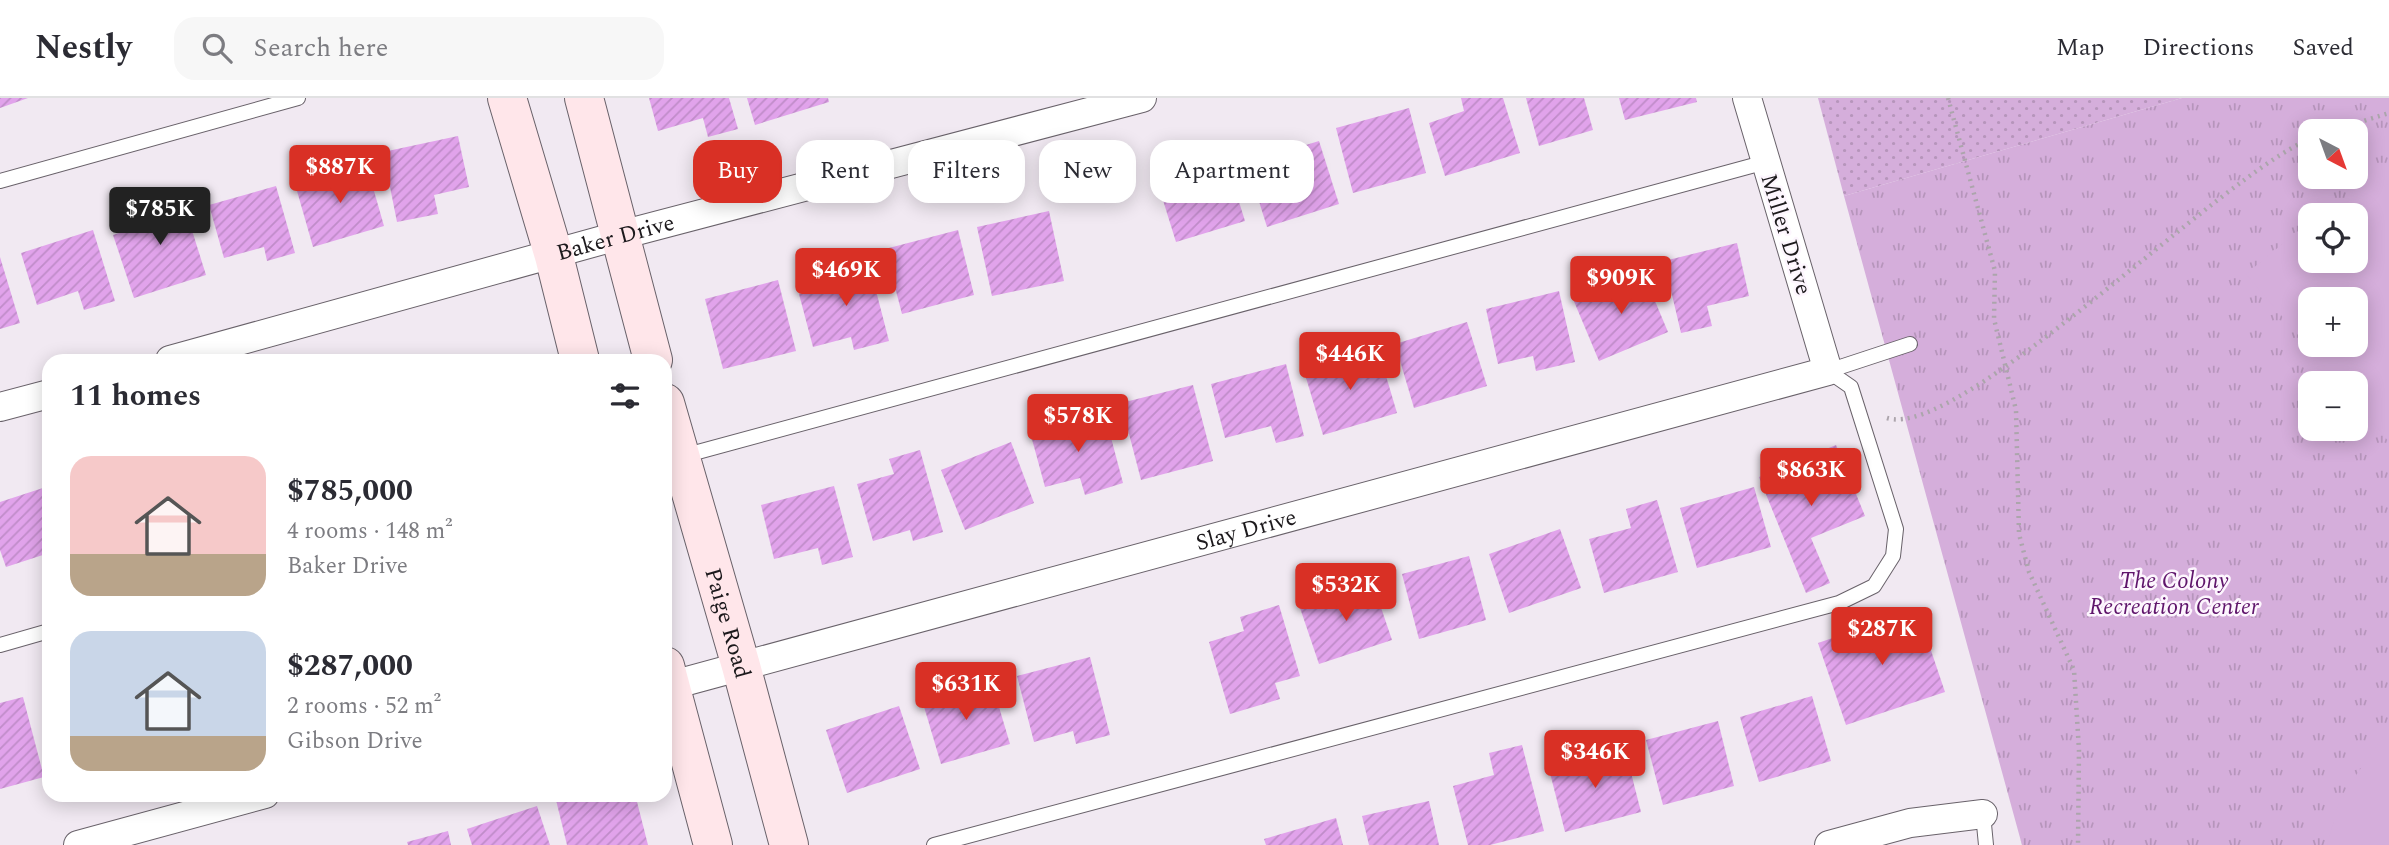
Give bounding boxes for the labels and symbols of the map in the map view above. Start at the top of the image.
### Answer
north arrow [2298,119,2368,189]
pin: $887K [291,146,389,205]
street label: Miller Drive [1751,169,1821,299]
pin: $785K [111,188,209,247]
street label: Baker Drive [553,206,679,271]
pin: $469K [797,248,895,308]
pin: $909K [1572,256,1670,316]
pin: $446K [1301,332,1399,392]
pin: $578K [1029,394,1127,454]
pin: $863K [1762,448,1860,508]
street label: Slay Drive [1192,500,1301,561]
street label: Paige Road [695,564,760,683]
pin: $532K [1297,564,1395,623]
park label: The Colony Recreation Center [2089,564,2260,625]
pin: $287K [1833,608,1931,667]
pin: $631K [917,662,1015,722]
pin: $346K [1546,730,1644,790]

